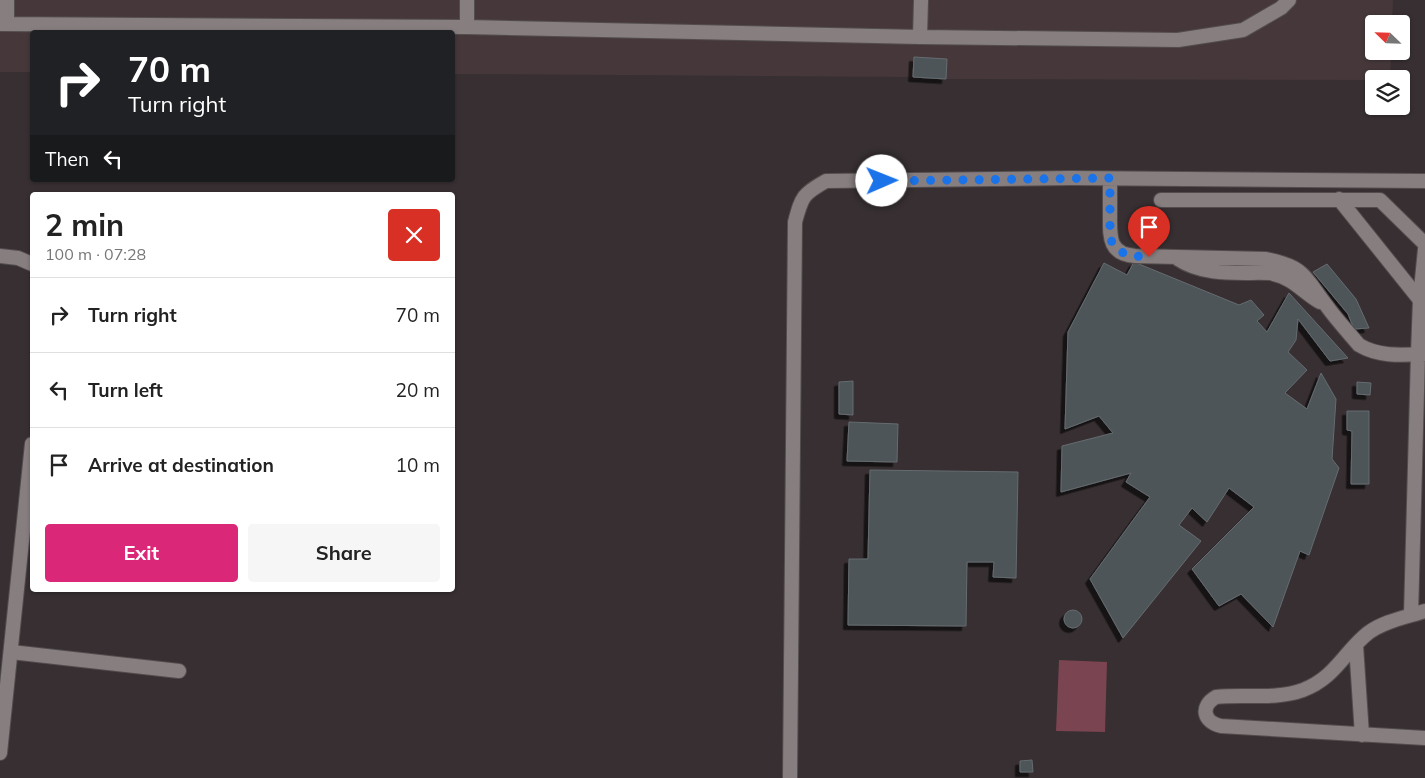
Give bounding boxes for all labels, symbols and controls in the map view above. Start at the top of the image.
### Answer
north arrow [1365,15,1410,60]
map controls [1365,15,1410,115]
text: 70 m [128,47,211,91]
icon: right [45,50,110,115]
button: layers [1365,70,1410,115]
text: Turn right [128,90,226,118]
icon: left [99,145,127,173]
text: Then [45,147,89,171]
position arrow [855,154,907,206]
text: 2 min [45,206,124,244]
pin [1128,206,1170,257]
button: close [388,209,440,261]
icon: arrive [1135,213,1163,241]
text: 100 m · 07:28 [45,244,146,264]
icon: right [45,301,73,329]
text: Turn right [88,303,177,327]
text: 70 m [396,303,440,327]
icon: left [45,376,73,404]
text: Turn left [88,378,163,402]
text: 20 m [396,378,440,402]
icon: arrive [45,451,73,479]
text: Arrive at destination [88,453,274,477]
text: 10 m [396,453,440,477]
button: Exit [45,524,238,582]
button: Share [248,524,440,582]

